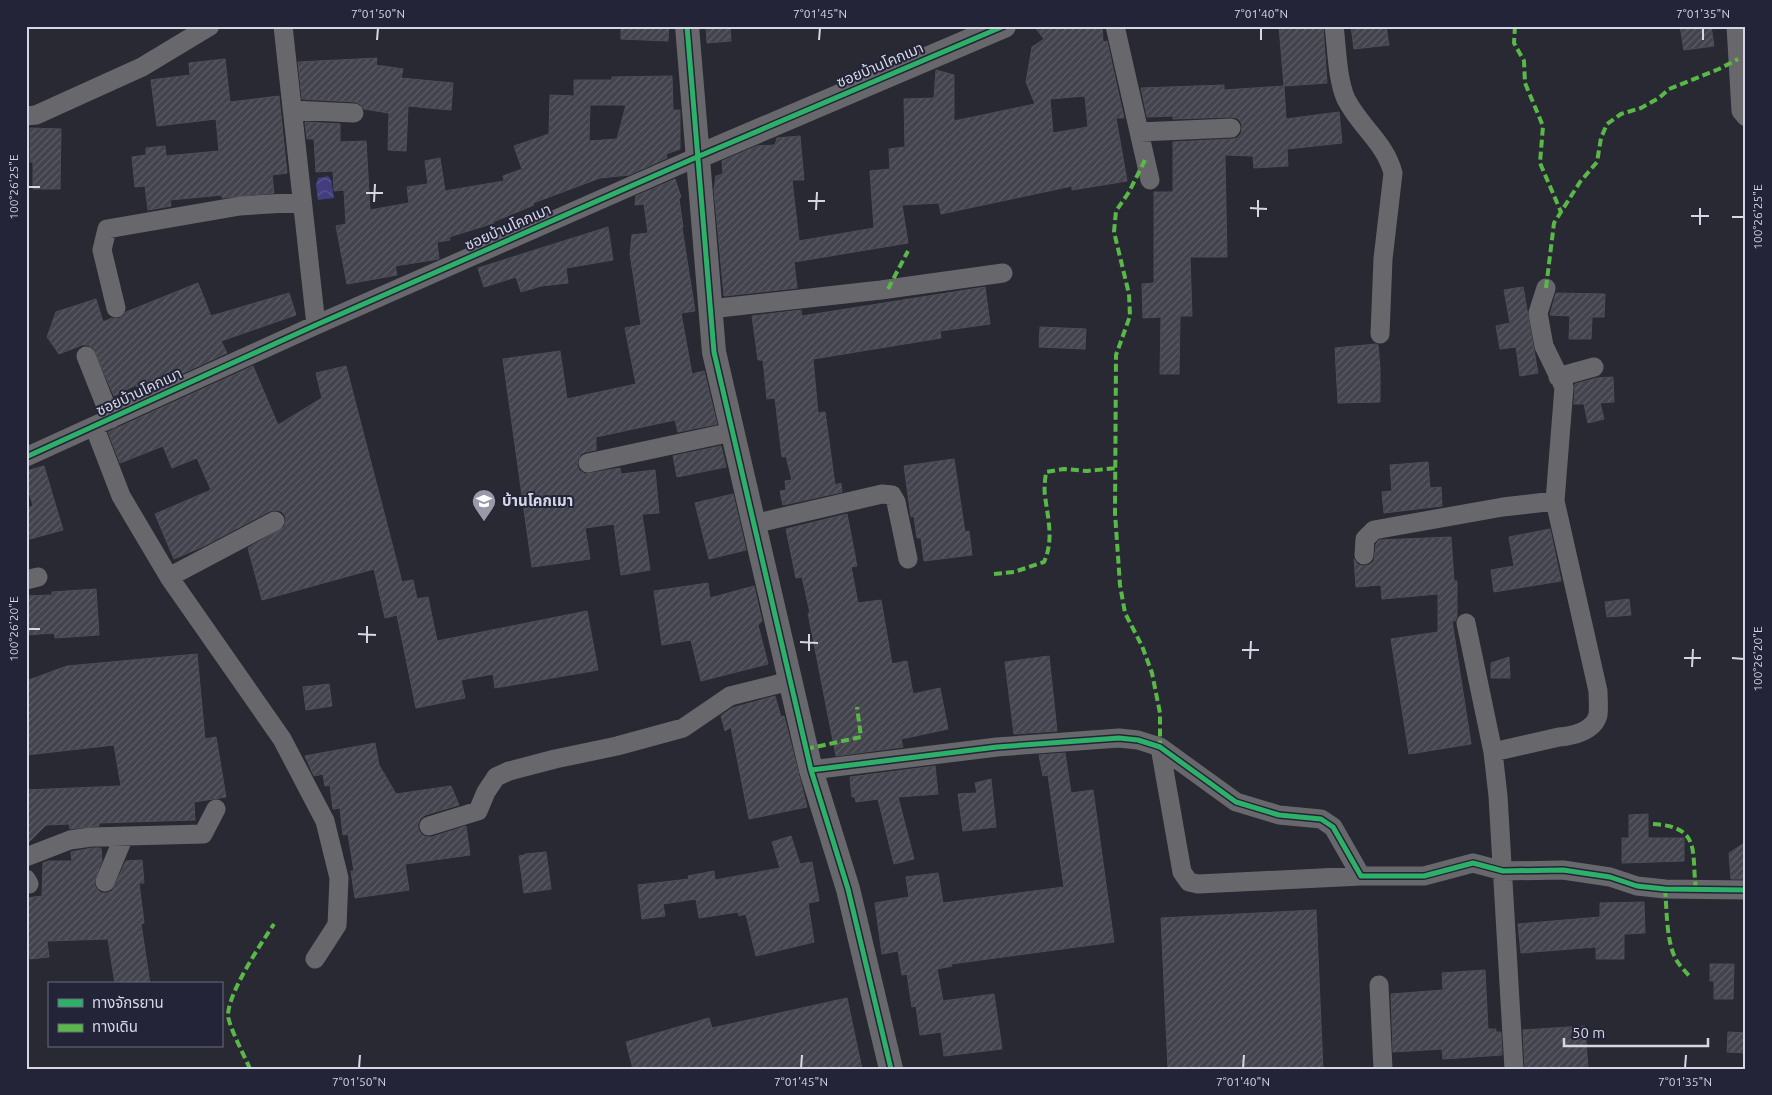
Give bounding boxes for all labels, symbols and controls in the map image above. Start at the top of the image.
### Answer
text: 7°01'50"N [351,7,405,20]
text: 7°01'45"N [793,7,847,20]
text: 7°01'40"N [1234,7,1288,20]
text: 7°01'35"N [1676,7,1730,20]
street label: ซอยบ้านโคกเมา [834,39,926,90]
text: 100°26'25"E [7,154,20,220]
text: 100°26'25"E [1751,184,1764,250]
street label: ซอยบ้านโคกเมา [462,200,554,253]
street label: ซอยบ้านโคกเมา [93,364,184,419]
school or university icon: บ้านโคกเมา [471,488,497,522]
place label: บ้านโคกเมา [502,492,573,509]
text: 100°26'20"E [7,596,20,662]
text: 100°26'20"E [1751,626,1764,692]
legend [48,982,222,1048]
text: ทางจักรยาน [92,994,164,1011]
scale bar [1564,1015,1708,1047]
text: ทางเดิน [92,1018,138,1035]
text: 50 m [1572,1024,1605,1041]
text: 7°01'50"N [332,1075,386,1088]
text: 7°01'45"N [774,1075,828,1088]
text: 7°01'40"N [1216,1075,1270,1088]
text: 7°01'35"N [1658,1075,1712,1088]

